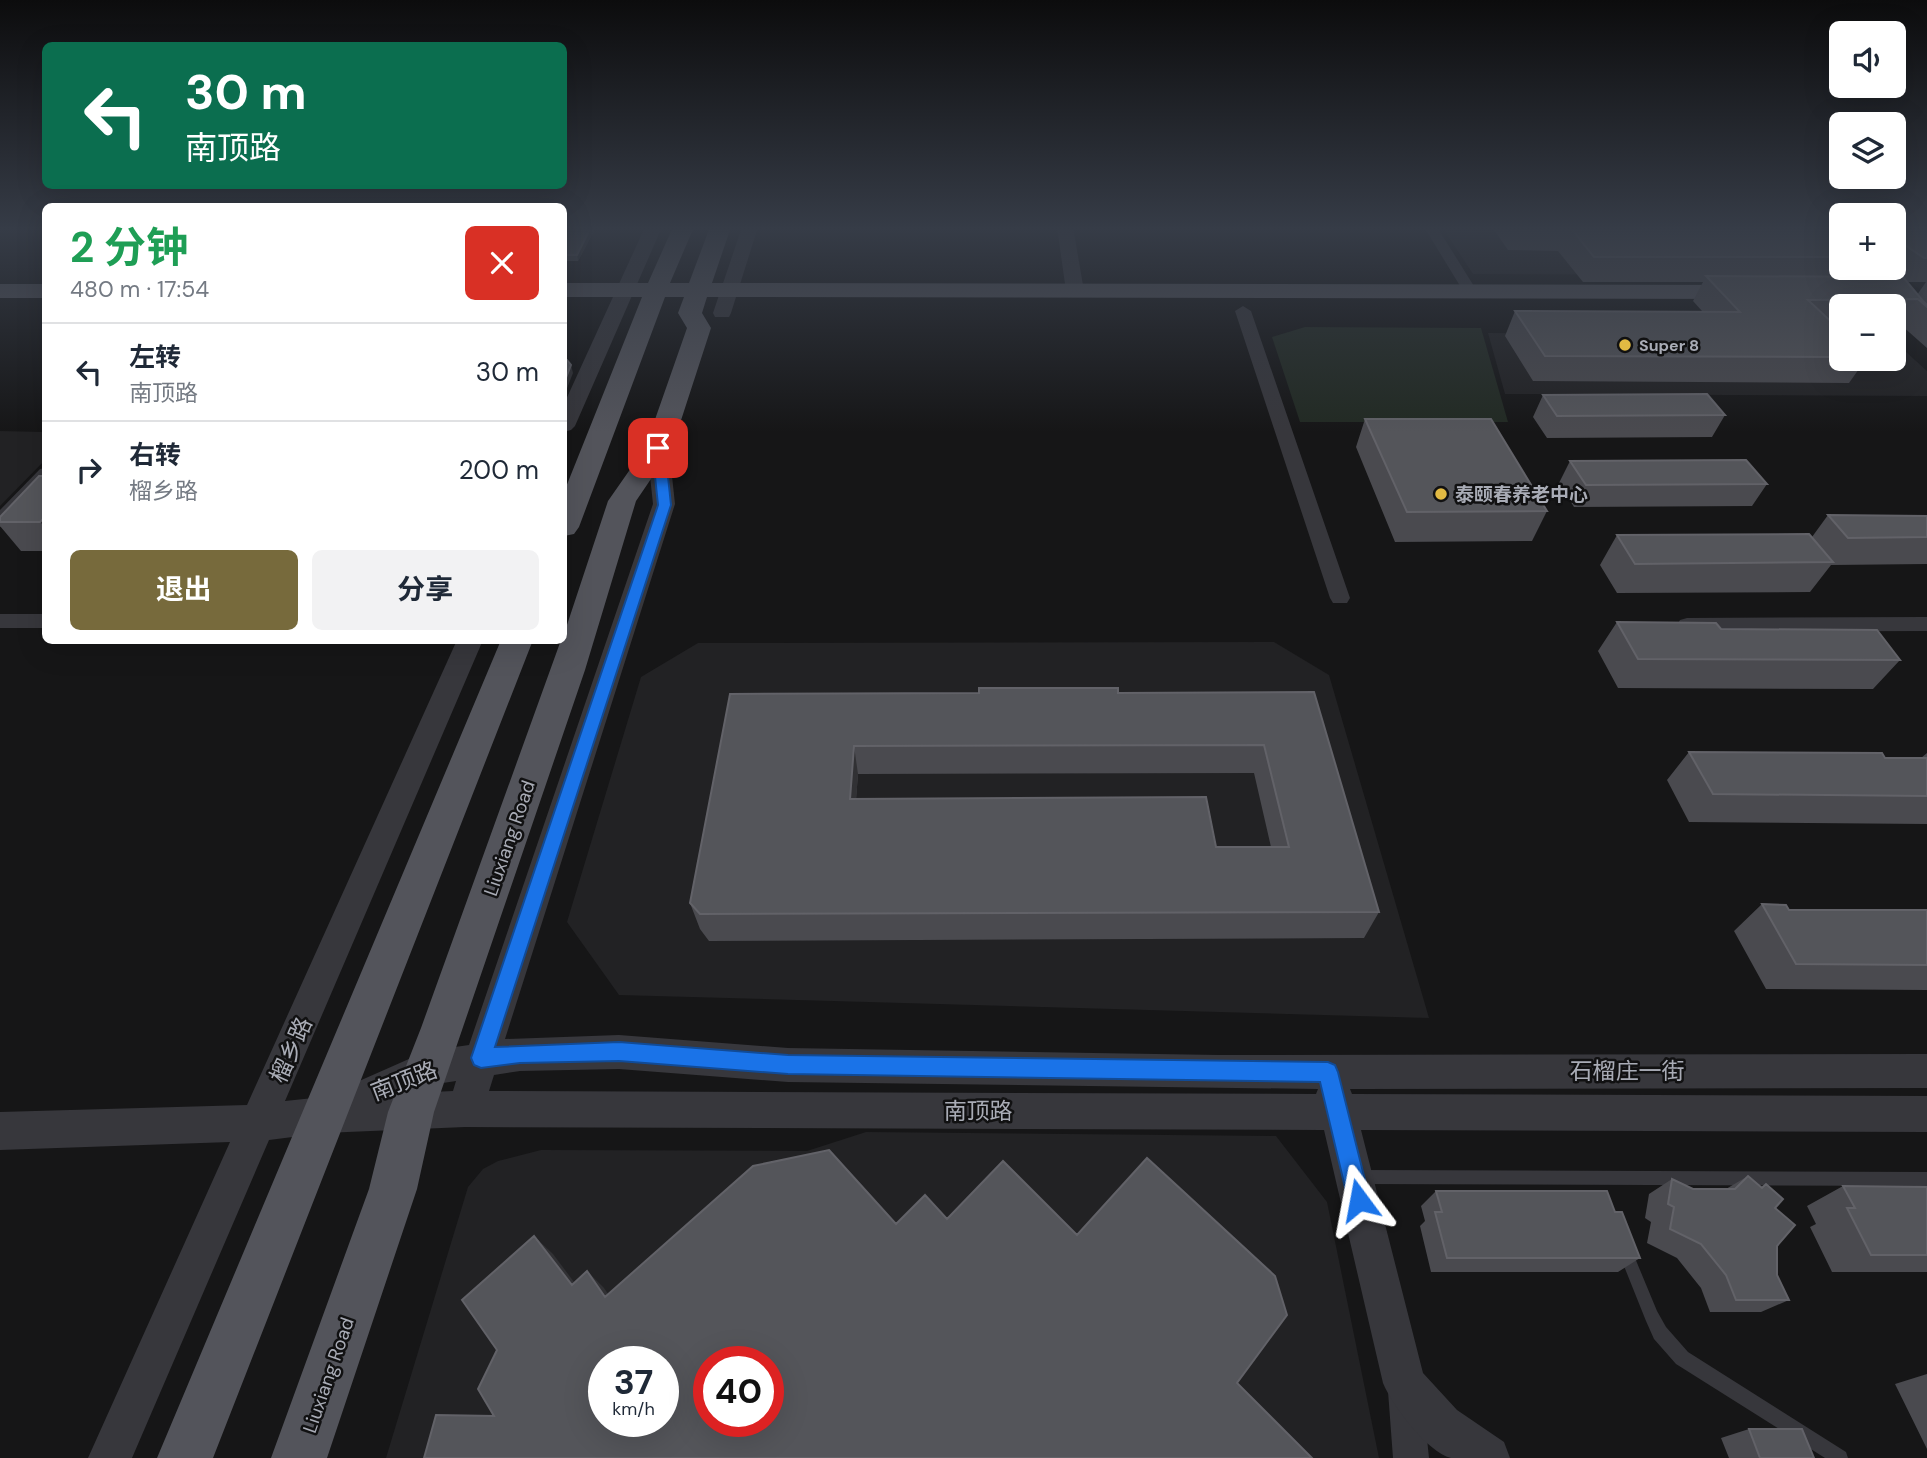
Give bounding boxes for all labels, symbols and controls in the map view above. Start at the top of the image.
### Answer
map controls [1829,21,1906,371]
button: sound [1829,21,1906,98]
text: 30 m [185,60,307,124]
icon: left [70,70,161,161]
button: layers [1829,112,1906,189]
text: 南顶路 [185,127,281,169]
button: + [1829,203,1906,280]
text: 2 分钟 [70,220,188,275]
button: close [465,226,539,300]
text: 480 m · 17:54 [70,274,209,304]
button: − [1829,294,1906,371]
place label: Super 8 [1639,335,1699,356]
marker: Super 8 [1617,337,1633,353]
text: 左转 [129,340,181,374]
icon: left [70,353,108,391]
text: 30 m [476,355,539,389]
text: 南顶路 [129,378,198,408]
pin [628,418,688,478]
icon: arrive [639,429,677,467]
text: 右转 [129,438,181,472]
icon: right [70,451,108,489]
text: 200 m [459,453,539,487]
text: 榴乡路 [129,476,198,506]
place label: 泰颐春养老中心 [1455,482,1588,507]
marker: 泰颐春养老中心 [1433,486,1449,502]
button: 退出 [70,550,298,630]
button: 分享 [312,550,539,630]
street label: Liuxiang Road [478,777,541,899]
street label: 榴乡路 [263,1012,319,1088]
street label: 南顶路 [366,1055,442,1107]
street label: 石榴庄一街 [1570,1056,1685,1086]
street label: 南顶路 [944,1096,1013,1126]
position arrow [1322,1163,1396,1237]
street label: Liuxiang Road [297,1314,360,1436]
speed limit sign: 40 [693,1346,784,1437]
text: 37 [614,1359,653,1405]
text: km/h [612,1397,655,1421]

